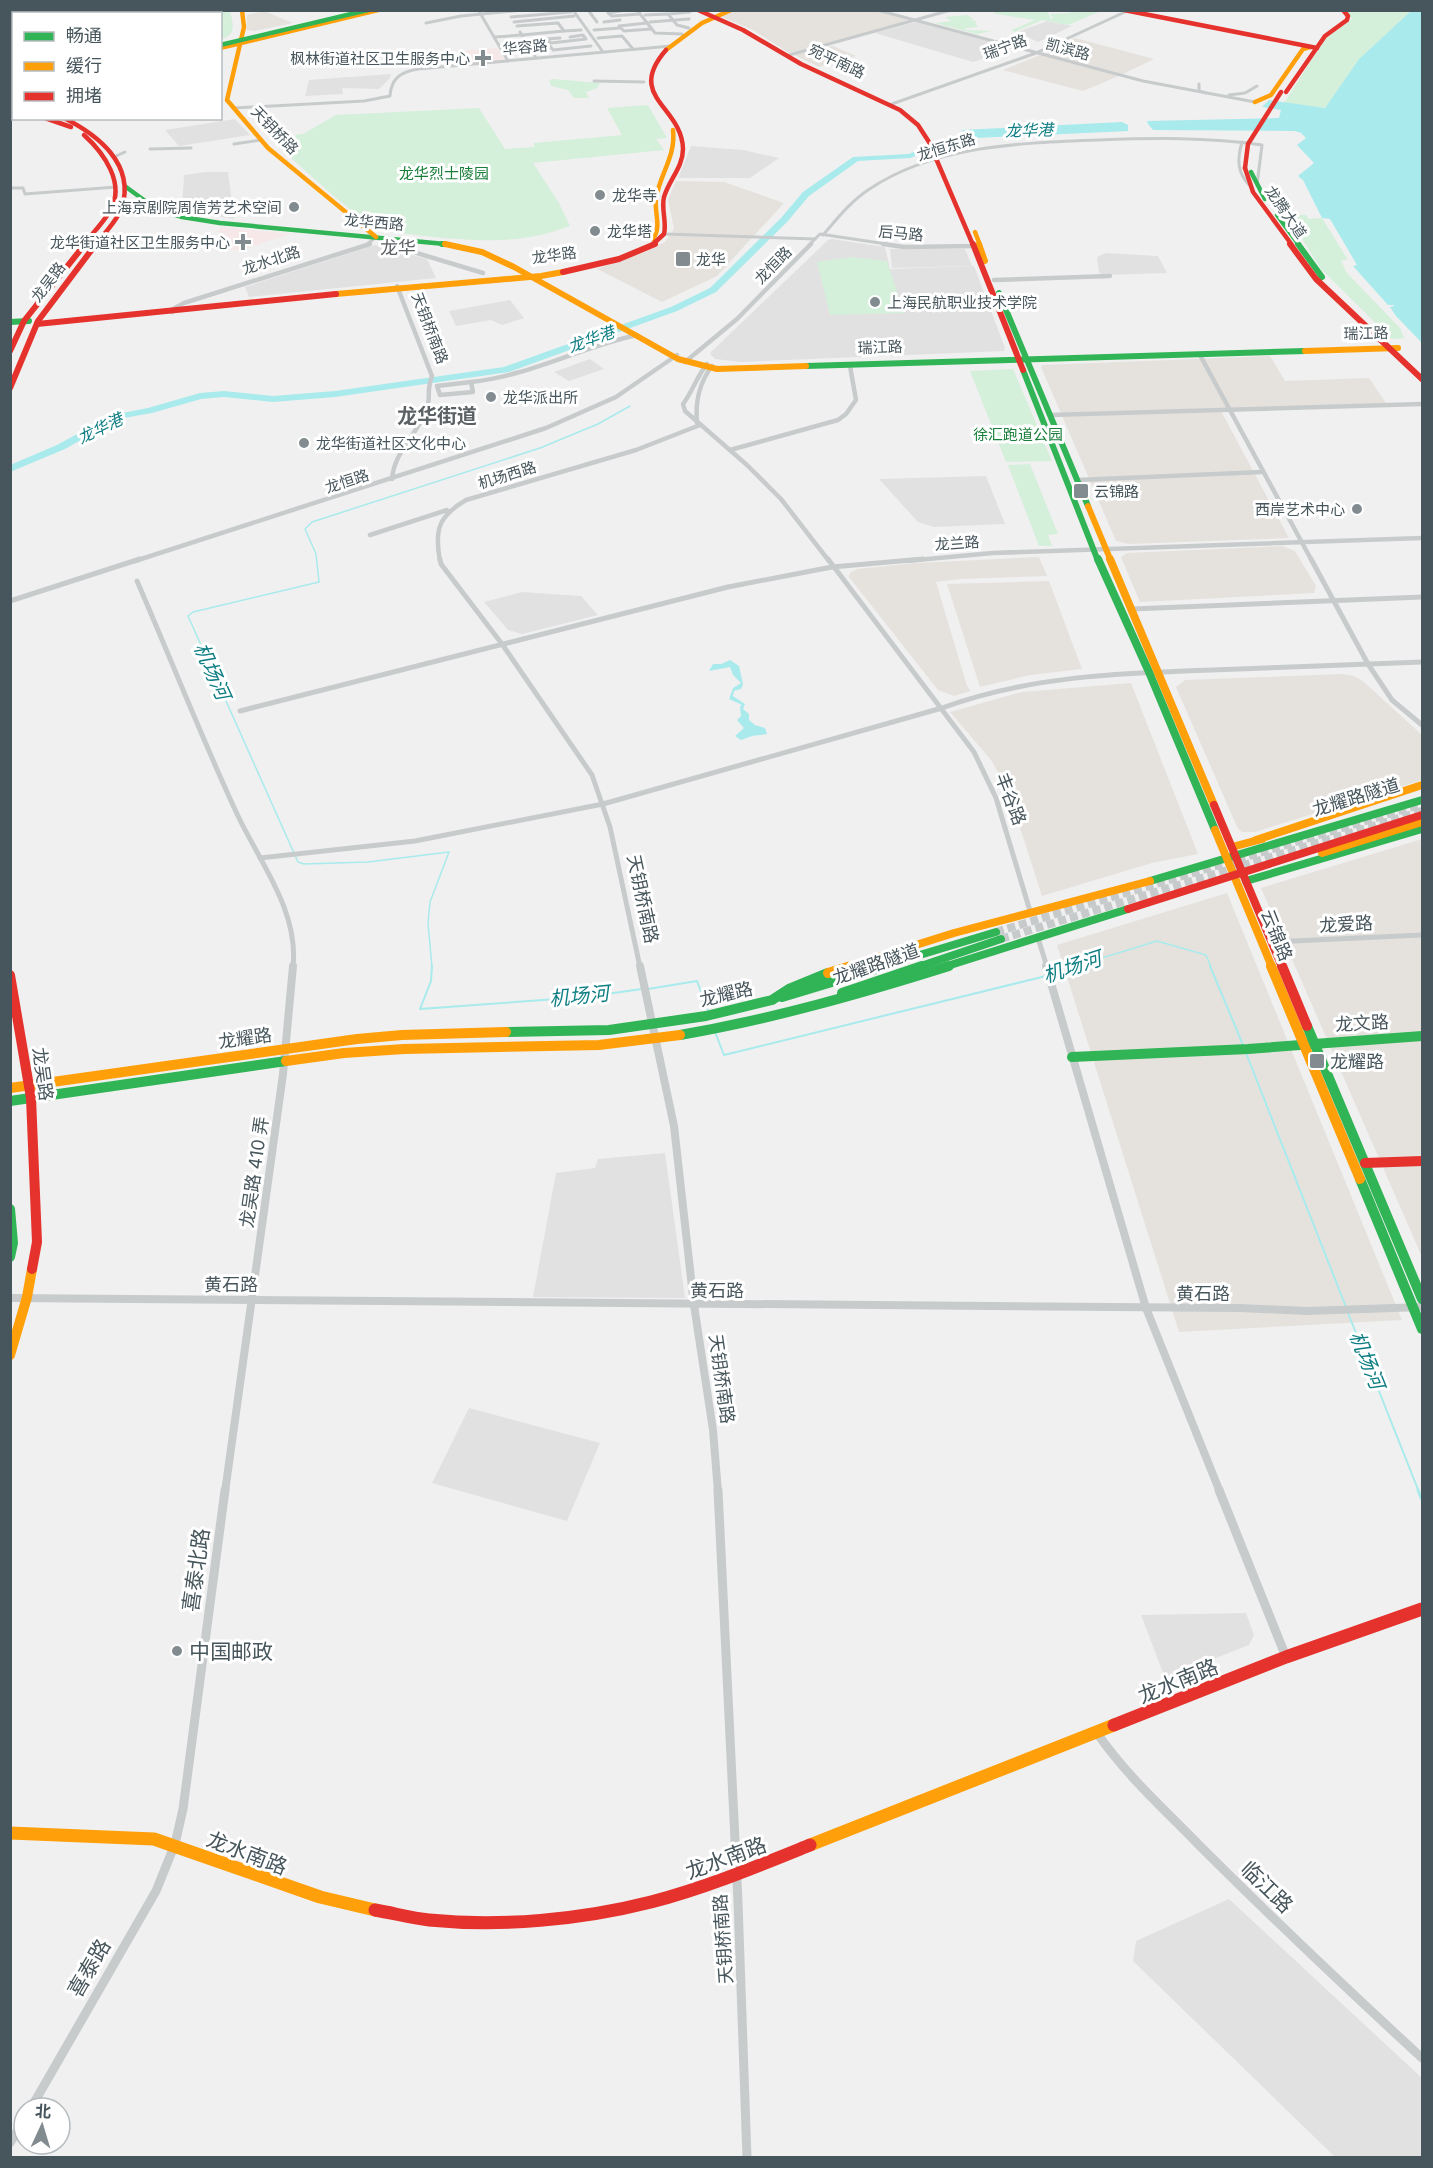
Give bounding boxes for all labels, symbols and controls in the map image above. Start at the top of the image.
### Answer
legend [12,12,222,120]
text: 畅通 [66,25,102,46]
street label: 瑞宁路 [981,30,1029,64]
street label: 凯滨路 [1044,34,1092,64]
street label: 华容路 [502,36,548,58]
street label: 宛平南路 [806,40,868,82]
place label: 枫林街道社区卫生服务中心 [290,49,470,68]
marker: 枫林街道社区卫生服务中心 [474,49,492,67]
text: 缓行 [66,55,102,76]
text: 拥堵 [66,85,102,106]
street label: 天钥桥路 [247,102,303,158]
water label: 龙华港 [1005,119,1055,141]
street label: 龙恒东路 [915,129,977,165]
park label: 龙华烈士陵园 [399,164,489,183]
street label: 龙腾大道 [1261,182,1311,242]
place label: 龙华寺 [612,186,657,205]
marker: 龙华寺 [593,188,607,202]
place label: 上海京剧院周信芳艺术空间 [102,198,282,217]
marker: 上海京剧院周信芳艺术空间 [287,200,301,214]
street label: 龙华西路 [343,210,405,234]
place label: 龙华塔 [607,222,652,241]
street label: 后马路 [878,222,924,244]
marker: 龙华塔 [588,224,602,238]
place label: 龙华街道社区卫生服务中心 [50,233,230,252]
marker: 龙华街道社区卫生服务中心 [234,233,252,251]
district label: 龙华 [380,237,416,258]
street label: 龙水北路 [240,242,302,278]
street label: 龙华路 [530,242,578,268]
street label: 龙恒路 [751,242,795,288]
marker: 龙华 [674,250,692,268]
place label: 龙华 [696,250,726,269]
street label: 龙吴路 [27,258,69,306]
street label: 天钥桥南路 [408,290,452,366]
place label: 上海民航职业技术学院 [887,293,1037,312]
marker: 上海民航职业技术学院 [868,295,882,309]
water label: 龙华港 [565,321,619,357]
street label: 瑞江路 [1343,323,1389,343]
street label: 瑞江路 [857,337,903,357]
place label: 龙华派出所 [503,388,578,407]
marker: 龙华派出所 [484,390,498,404]
district label: 龙华街道 [397,404,477,428]
water label: 龙华港 [74,408,128,448]
park label: 徐汇跑道公园 [973,425,1063,444]
place label: 龙华街道社区文化中心 [316,434,466,453]
marker: 龙华街道社区文化中心 [297,436,311,450]
street label: 机场西路 [476,457,538,493]
street label: 龙恒路 [323,465,371,497]
marker: 云锦路 [1072,482,1090,500]
place label: 云锦路 [1094,482,1139,501]
place label: 西岸艺术中心 [1255,500,1345,519]
marker: 西岸艺术中心 [1350,502,1364,516]
street label: 龙兰路 [934,532,980,554]
water label: 机场河 [189,639,237,707]
street label: 丰谷路 [992,770,1030,828]
street label: 龙耀路隧道 [1310,774,1402,820]
street label: 天钥桥南路 [623,853,663,945]
street label: 云锦路 [1257,906,1297,964]
street label: 龙爱路 [1318,912,1374,936]
street label: 龙耀路隧道 [830,939,922,989]
water label: 机场河 [1040,945,1108,988]
street label: 龙耀路 [697,978,755,1010]
water label: 机场河 [548,981,614,1011]
street label: 龙文路 [1334,1011,1390,1035]
street label: 龙耀路 [217,1024,273,1052]
street label: 龙吴路 [29,1046,57,1102]
place label: 龙耀路 [1330,1051,1384,1072]
marker: 龙耀路 [1308,1052,1326,1070]
street label: 龙吴路 410 弄 [236,1115,272,1229]
street label: 黄石路 [204,1274,258,1295]
street label: 黄石路 [690,1280,744,1301]
street label: 黄石路 [1176,1283,1230,1304]
water label: 机场河 [1345,1328,1391,1396]
street label: 天钥桥南路 [705,1333,739,1425]
street label: 喜泰北路 [178,1527,214,1613]
place label: 中国邮政 [189,1639,273,1664]
marker: 中国邮政 [170,1644,184,1658]
street label: 龙水南路 [1134,1654,1222,1708]
street label: 龙水南路 [203,1826,291,1880]
street label: 龙水南路 [682,1832,770,1884]
street label: 临江路 [1236,1856,1298,1918]
street label: 天钥桥南路 [709,1893,737,1985]
street label: 喜泰路 [62,1934,116,2002]
north arrow [12,2096,72,2156]
text: 北 [34,2101,52,2122]

